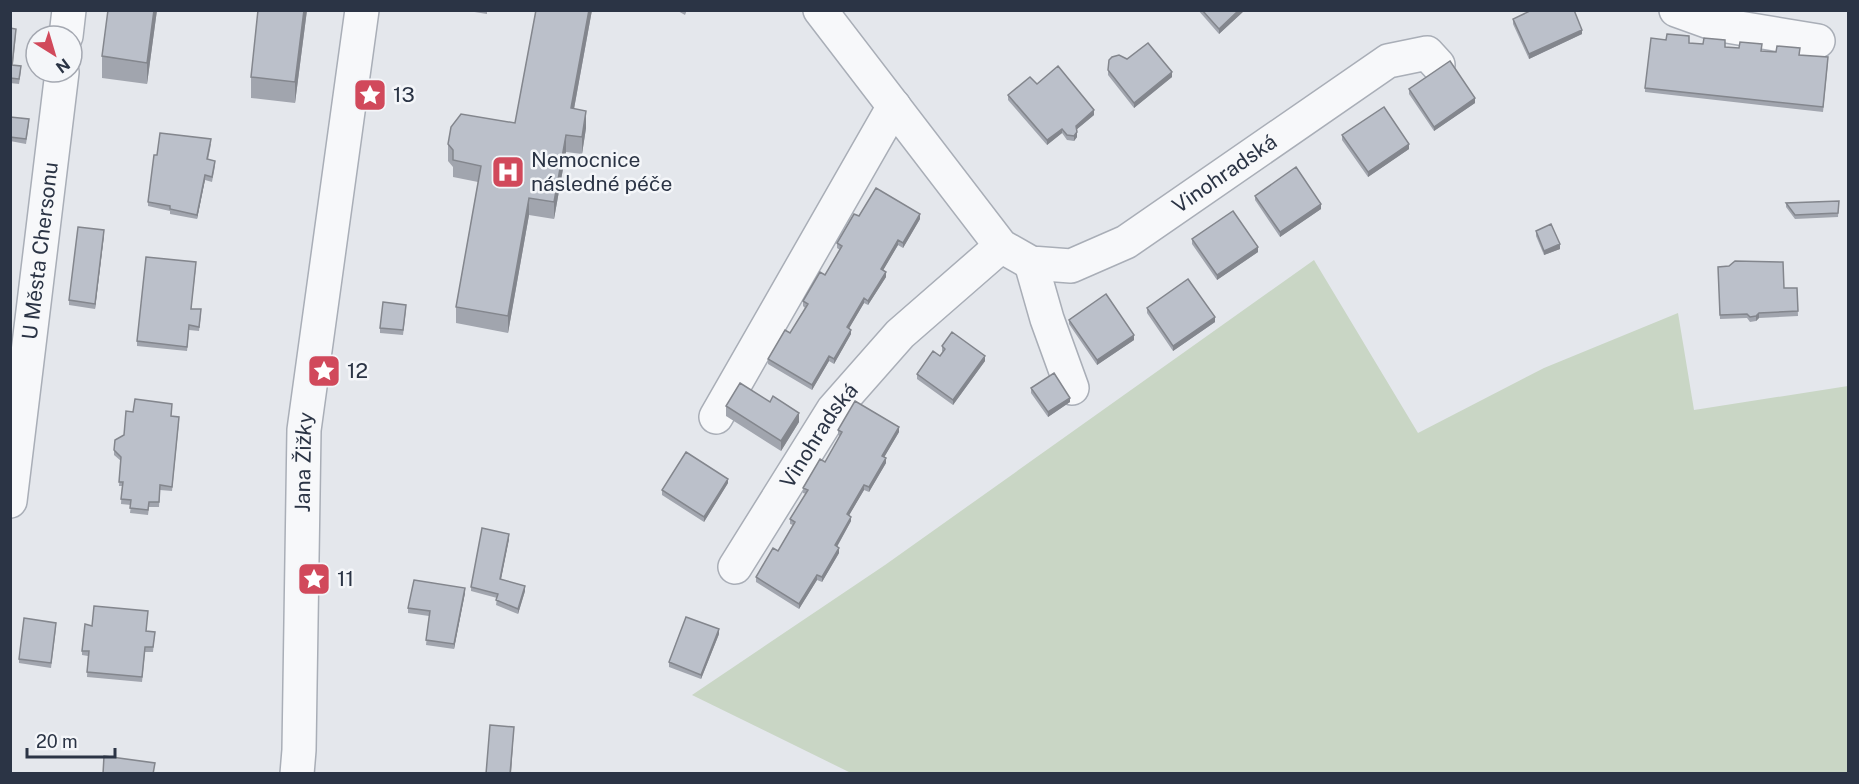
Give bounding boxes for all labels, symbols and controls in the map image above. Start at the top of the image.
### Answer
north arrow [24,24,84,84]
text: N [52,54,73,77]
place icon: 13 [352,77,388,113]
place label: 13 [393,82,415,107]
street label: Vinohradská [1167,129,1281,218]
place label: Nemocnice následné péče [531,147,672,196]
hospital icon: Nemocnice následné péče [490,154,526,190]
street label: U Města Chersonu [17,161,63,341]
place icon: 12 [306,353,342,389]
place label: 12 [347,358,368,383]
street label: Vinohradská [774,378,863,493]
street label: Jana Žižky [290,410,318,512]
place icon: 11 [296,561,332,597]
place label: 11 [337,566,354,591]
scale bar [27,721,116,759]
text: 20 m [36,731,78,752]

